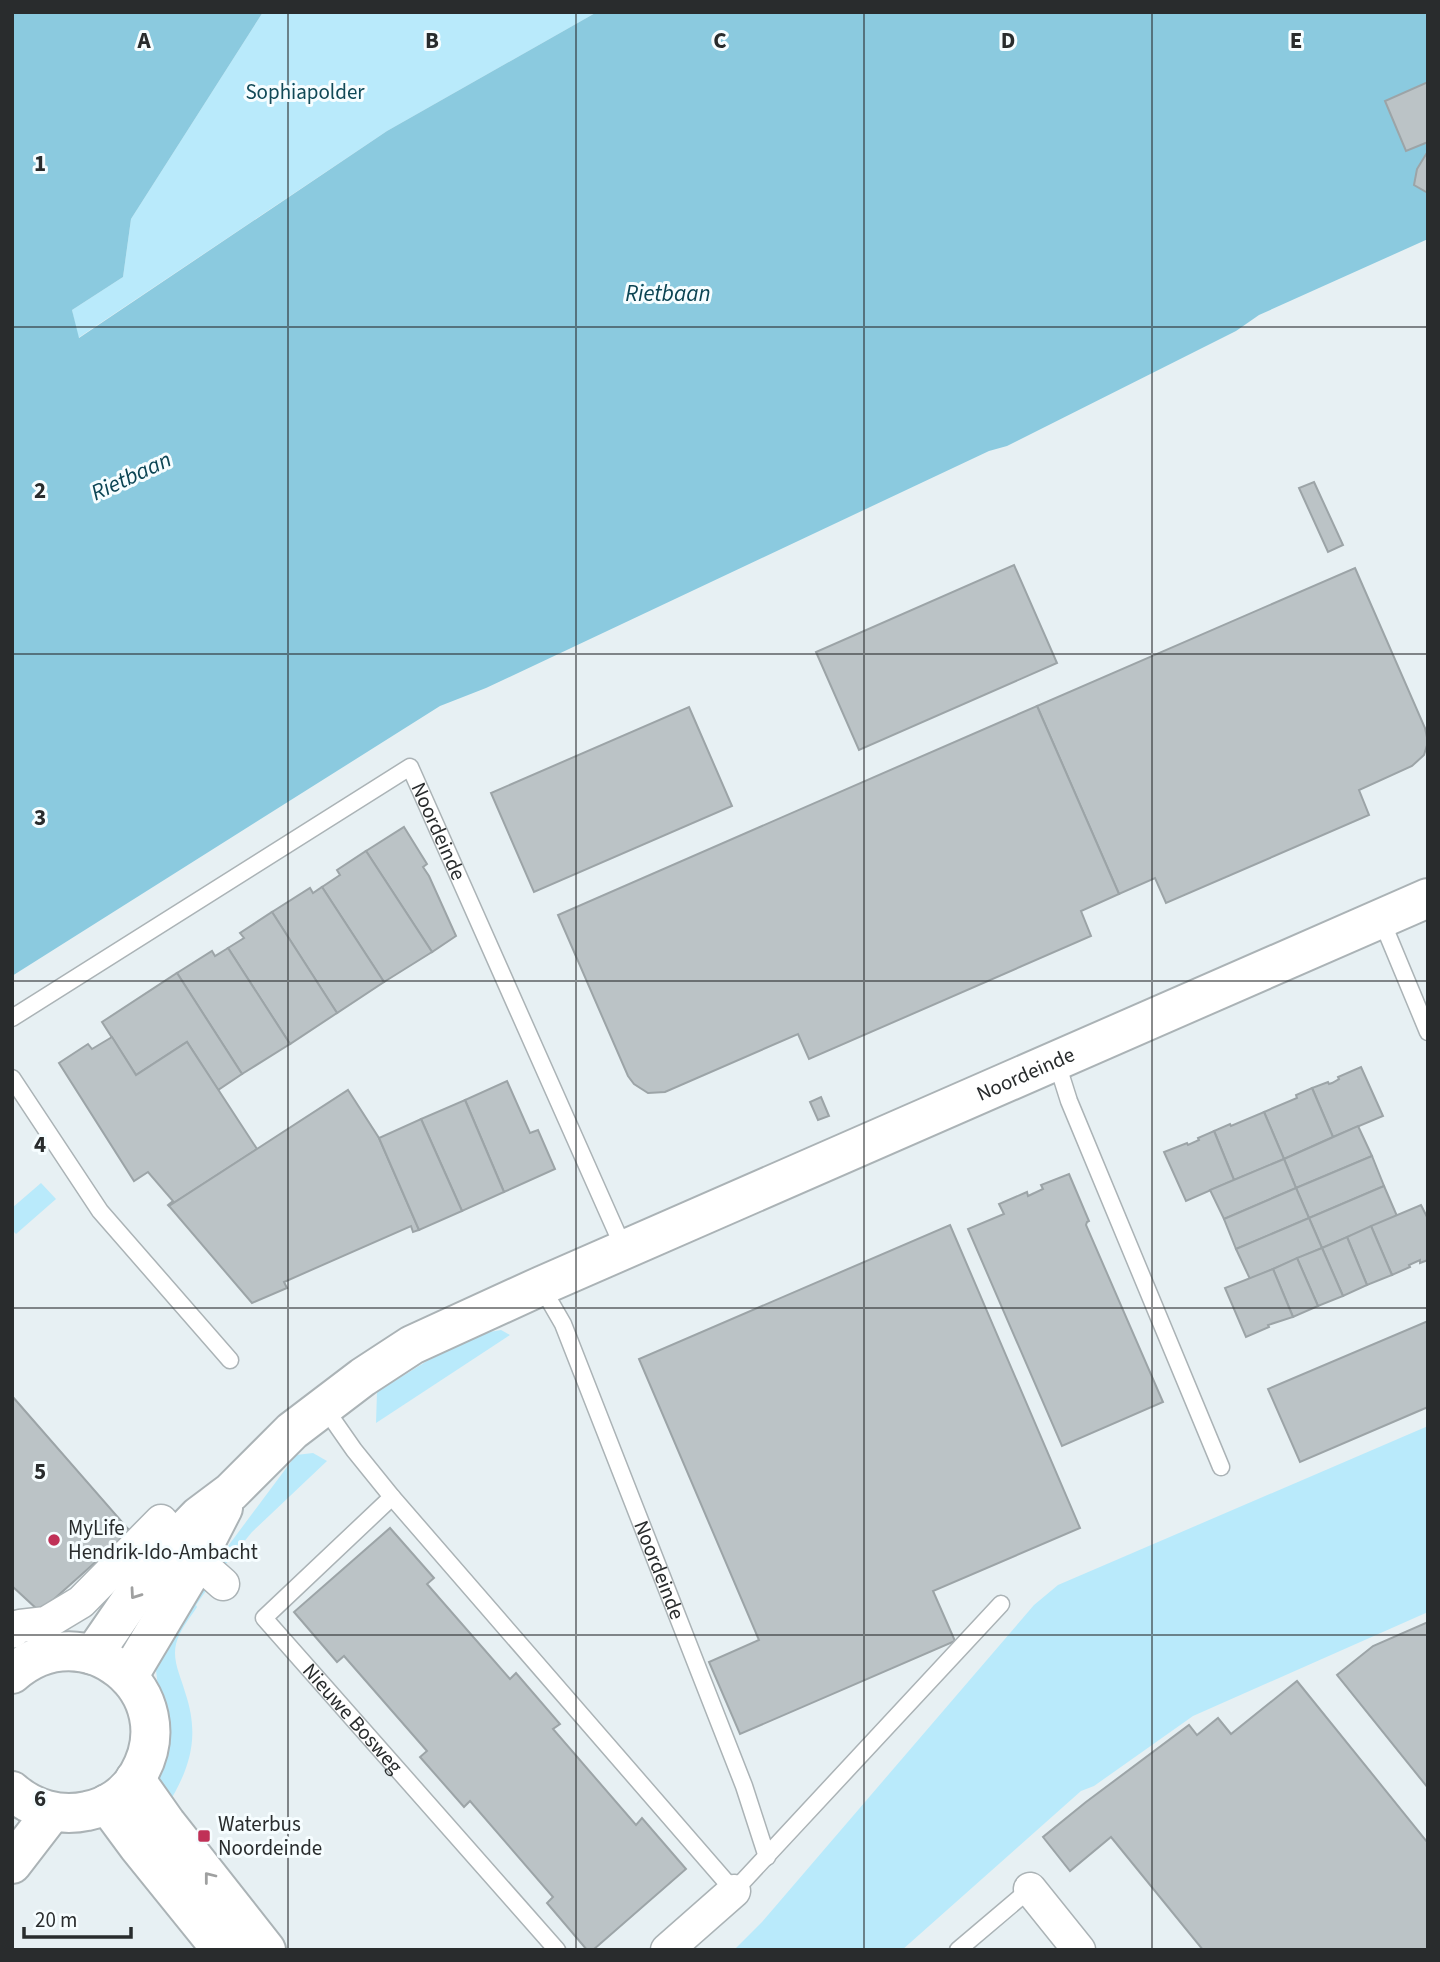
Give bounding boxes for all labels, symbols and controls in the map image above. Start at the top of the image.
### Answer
text: A [136,24,151,57]
text: B [425,24,439,57]
text: C [713,24,727,57]
text: D [1001,24,1015,57]
text: E [1290,24,1302,57]
park label: Sophiapolder [245,77,365,107]
text: 1 [34,147,46,180]
water label: Rietbaan [625,277,711,310]
water label: Rietbaan [85,443,177,509]
text: 2 [34,474,46,507]
street label: Noordeinde [404,778,473,885]
text: 3 [34,801,46,834]
street label: Noordeinde [972,1039,1079,1109]
text: 4 [34,1128,46,1161]
text: 5 [34,1455,46,1488]
place label: MyLife Hendrik-Ido-Ambacht [68,1513,258,1567]
street label: Noordeinde [626,1516,692,1624]
marker: MyLife Hendrik-Ido-Ambacht [46,1532,62,1548]
one-way arrow [131,1586,143,1599]
street label: Nieuwe Bosweg [295,1656,410,1781]
text: 6 [34,1782,46,1815]
place label: Waterbus Noordeinde [218,1809,322,1863]
marker: Waterbus Noordeinde [196,1828,212,1844]
one-way arrow [204,1872,217,1884]
scale bar [24,1896,131,1940]
text: 20 m [35,1905,77,1935]

